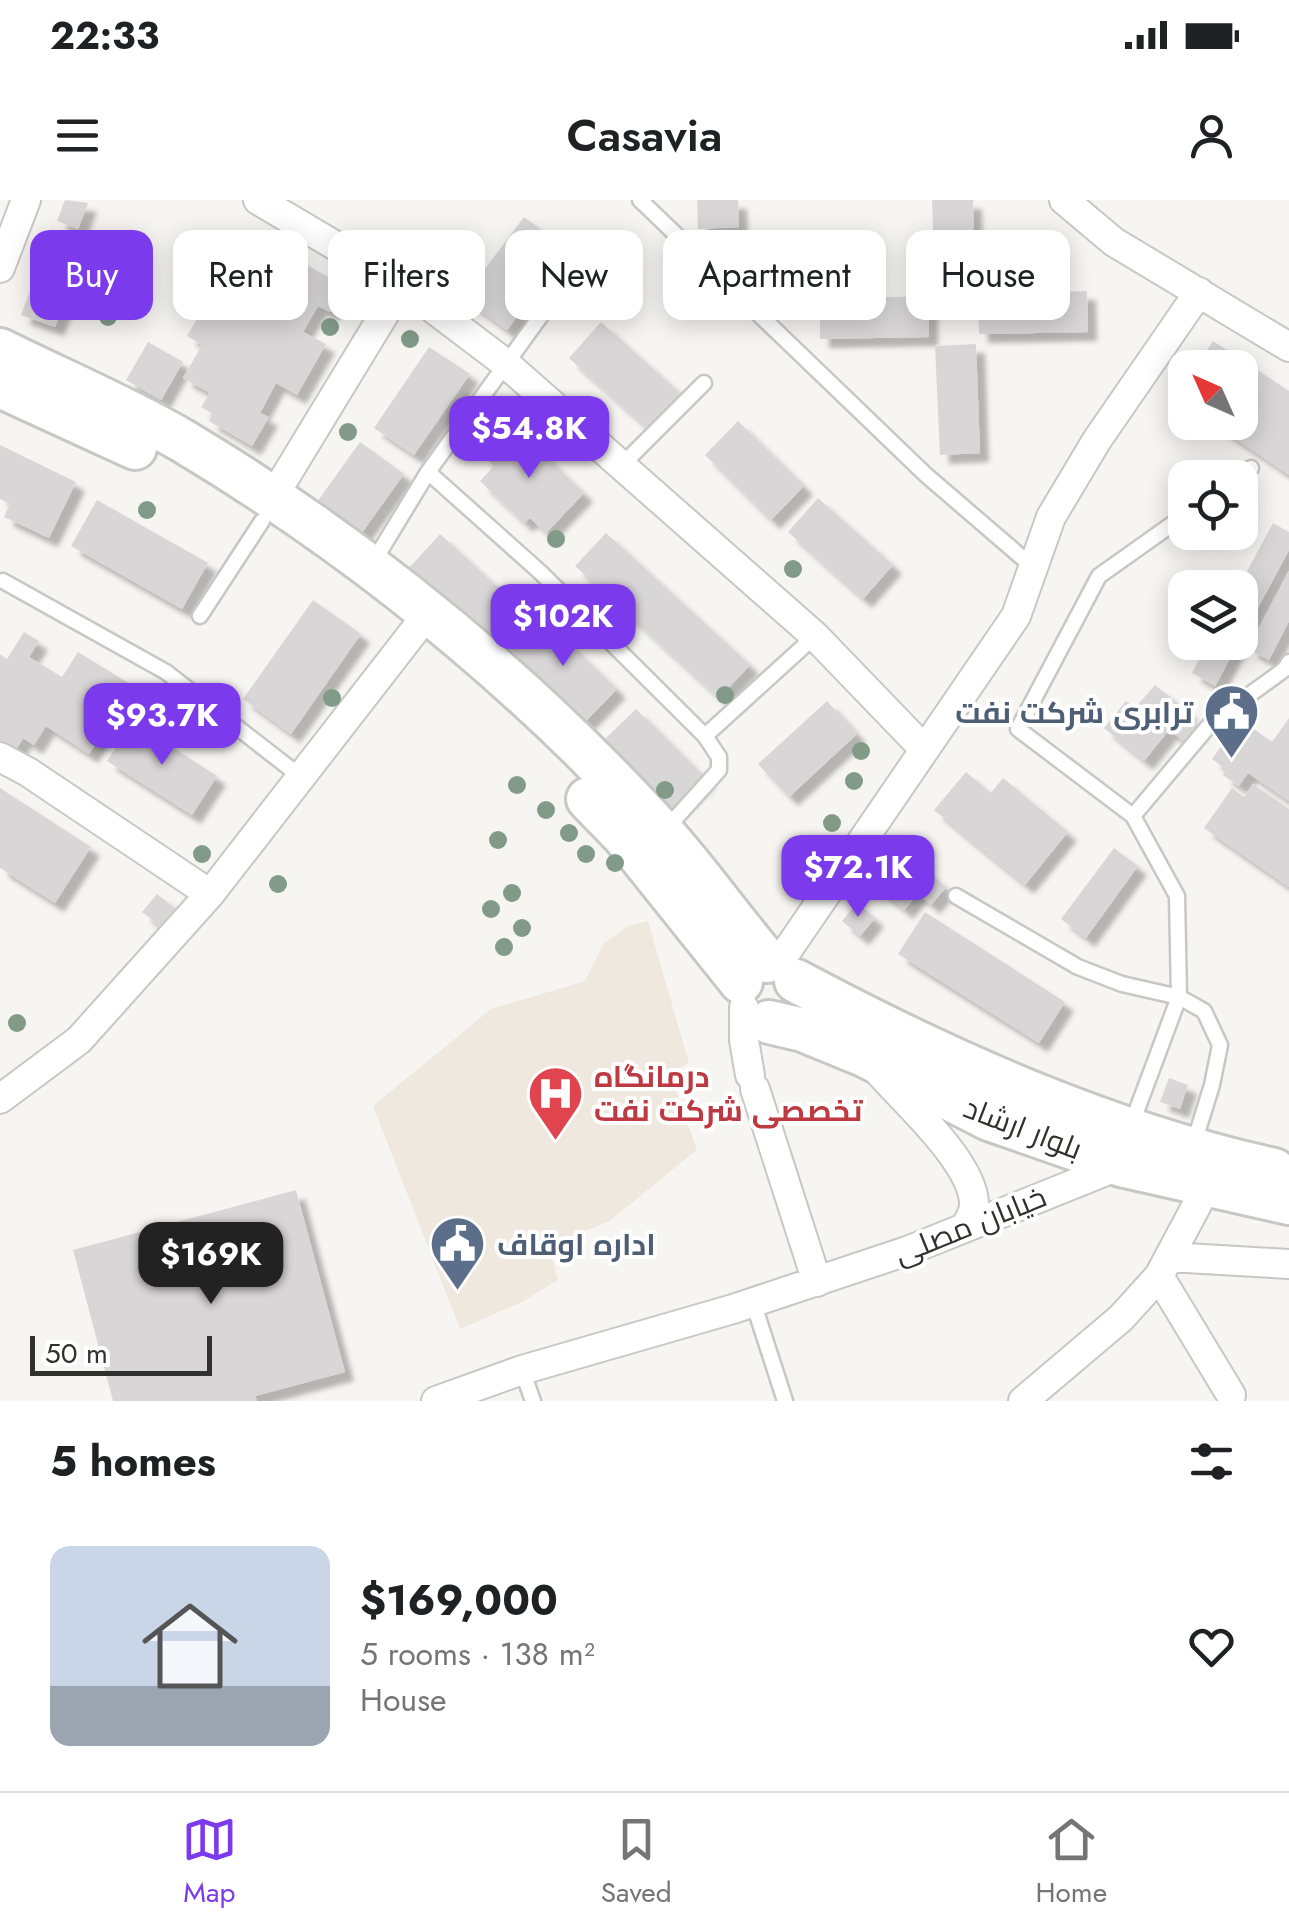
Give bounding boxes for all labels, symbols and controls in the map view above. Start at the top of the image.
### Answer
text: 22:33 [50,8,159,63]
text: Casavia [567,103,722,168]
icon: menu [50,108,105,163]
icon: person [1184,108,1239,163]
chip: Buy [30,230,153,320]
chip: Rent [173,230,308,320]
chip: Filters [328,230,485,320]
chip: New [505,230,643,320]
chip: Apartment [663,230,886,320]
chip: House [906,230,1070,320]
north arrow [1168,350,1258,440]
map controls [1168,350,1258,660]
pin: $54.8K [448,396,610,481]
text: $54.8K [471,405,587,451]
button: locate [1168,460,1258,550]
button: layers [1168,570,1258,660]
pin: $102K [493,584,633,669]
text: $102K [513,593,613,639]
public building icon: ترابری شرکت نفت [1202,682,1262,761]
pin: $93.7K [81,683,243,768]
place label: ترابری شرکت نفت [955,691,1194,734]
text: $93.7K [106,692,218,738]
pin: $72.1K [777,835,939,920]
text: $72.1K [803,844,913,890]
place label: درمانگاه تخصصی شرکت نفت [594,1055,863,1132]
hospital icon: درمانگاه تخصصی شرکت نفت [525,1063,585,1142]
street label: بلوار ارشاد [958,1086,1088,1170]
street label: خیابان مصلی [887,1175,1053,1275]
public building icon: اداره اوقاف [428,1214,488,1293]
pin: $169K [141,1222,281,1307]
place label: اداره اوقاف [497,1223,656,1266]
text: $169K [160,1231,262,1277]
scale bar [30,1331,212,1376]
text: 50 m [45,1333,108,1374]
text: 5 homes [50,1431,216,1492]
icon: filters [1184,1434,1239,1489]
text: $169,000 [360,1570,558,1631]
icon: home [130,1586,250,1706]
icon: heart [1184,1619,1239,1674]
text: 5 rooms · 138 m² [360,1631,595,1677]
text: House [360,1677,447,1723]
tab: Map [182,1812,237,1913]
tab: Saved [601,1812,672,1913]
tab: Home [1035,1812,1107,1913]

